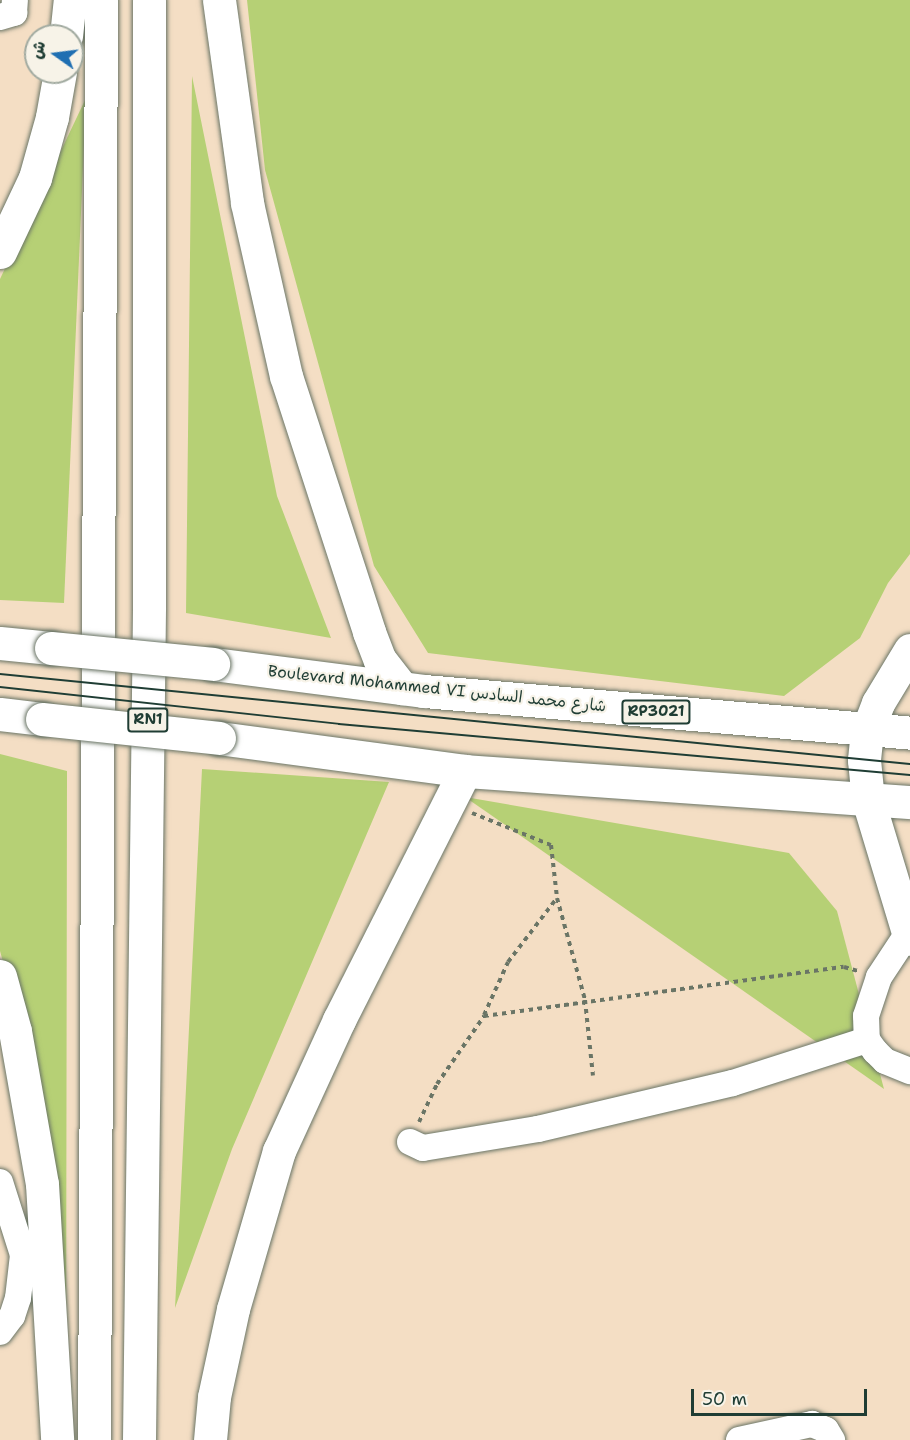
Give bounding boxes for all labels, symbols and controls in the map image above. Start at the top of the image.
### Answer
north arrow [24,24,84,84]
text: ش [26,39,50,61]
street label: Boulevard Mohammed VI شارع محمد السادس [267,662,607,716]
road number: RP3021 [620,700,692,724]
road number: RN1 [127,708,169,732]
scale bar [694,1377,870,1415]
text: 50 m [702,1387,747,1411]

